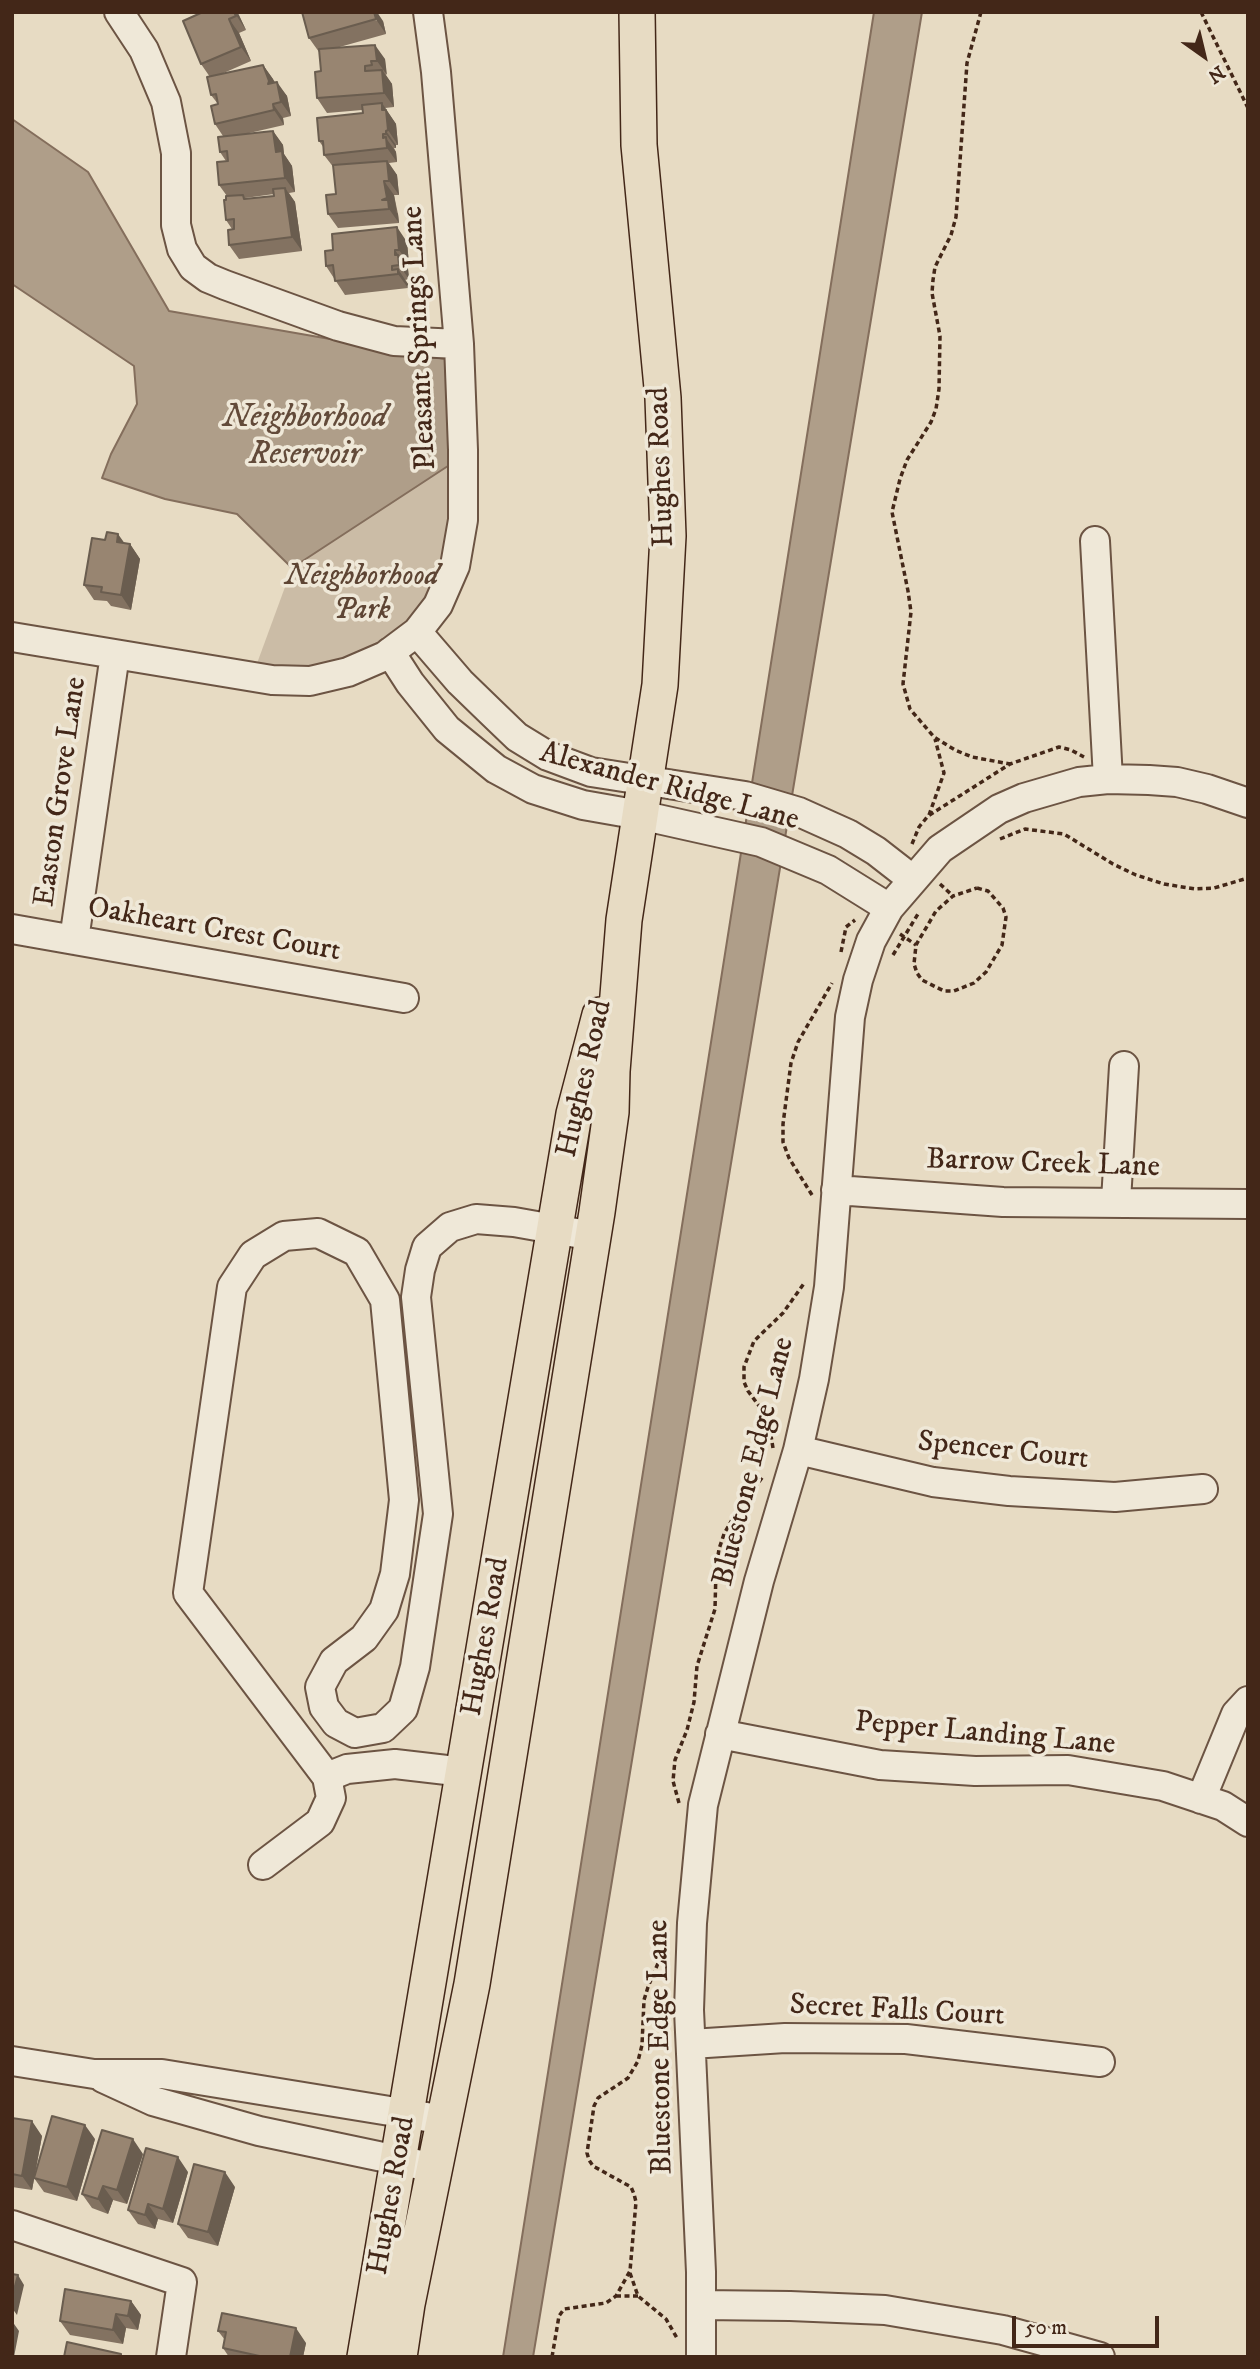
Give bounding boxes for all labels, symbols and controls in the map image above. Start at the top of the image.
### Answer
north arrow [1169,21,1239,91]
text: N [1203,60,1229,88]
street label: Pleasant Springs Lane [396,205,446,471]
street label: Hughes Road [642,386,684,548]
water label: Neighborhood Reservoir [223,400,387,475]
park label: Neighborhood Park [285,560,439,630]
street label: Easton Grove Lane [28,675,96,909]
street label: Alexander Ridge Lane [535,736,803,840]
street label: Oakheart Crest Court [85,891,343,971]
street label: Hughes Road [550,997,622,1161]
street label: Barrow Creek Lane [926,1143,1160,1187]
street label: Bluestone Edge Lane [707,1334,803,1590]
street label: Spencer Court [916,1425,1090,1479]
street label: Hughes Road [455,1555,519,1719]
street label: Pepper Landing Lane [853,1706,1117,1764]
street label: Bluestone Edge Lane [642,1919,682,2175]
street label: Secret Falls Court [789,1988,1005,2036]
street label: Hughes Road [361,2114,425,2278]
scale bar [1015,2302,1162,2346]
text: 50 m [1025,2315,1067,2341]

